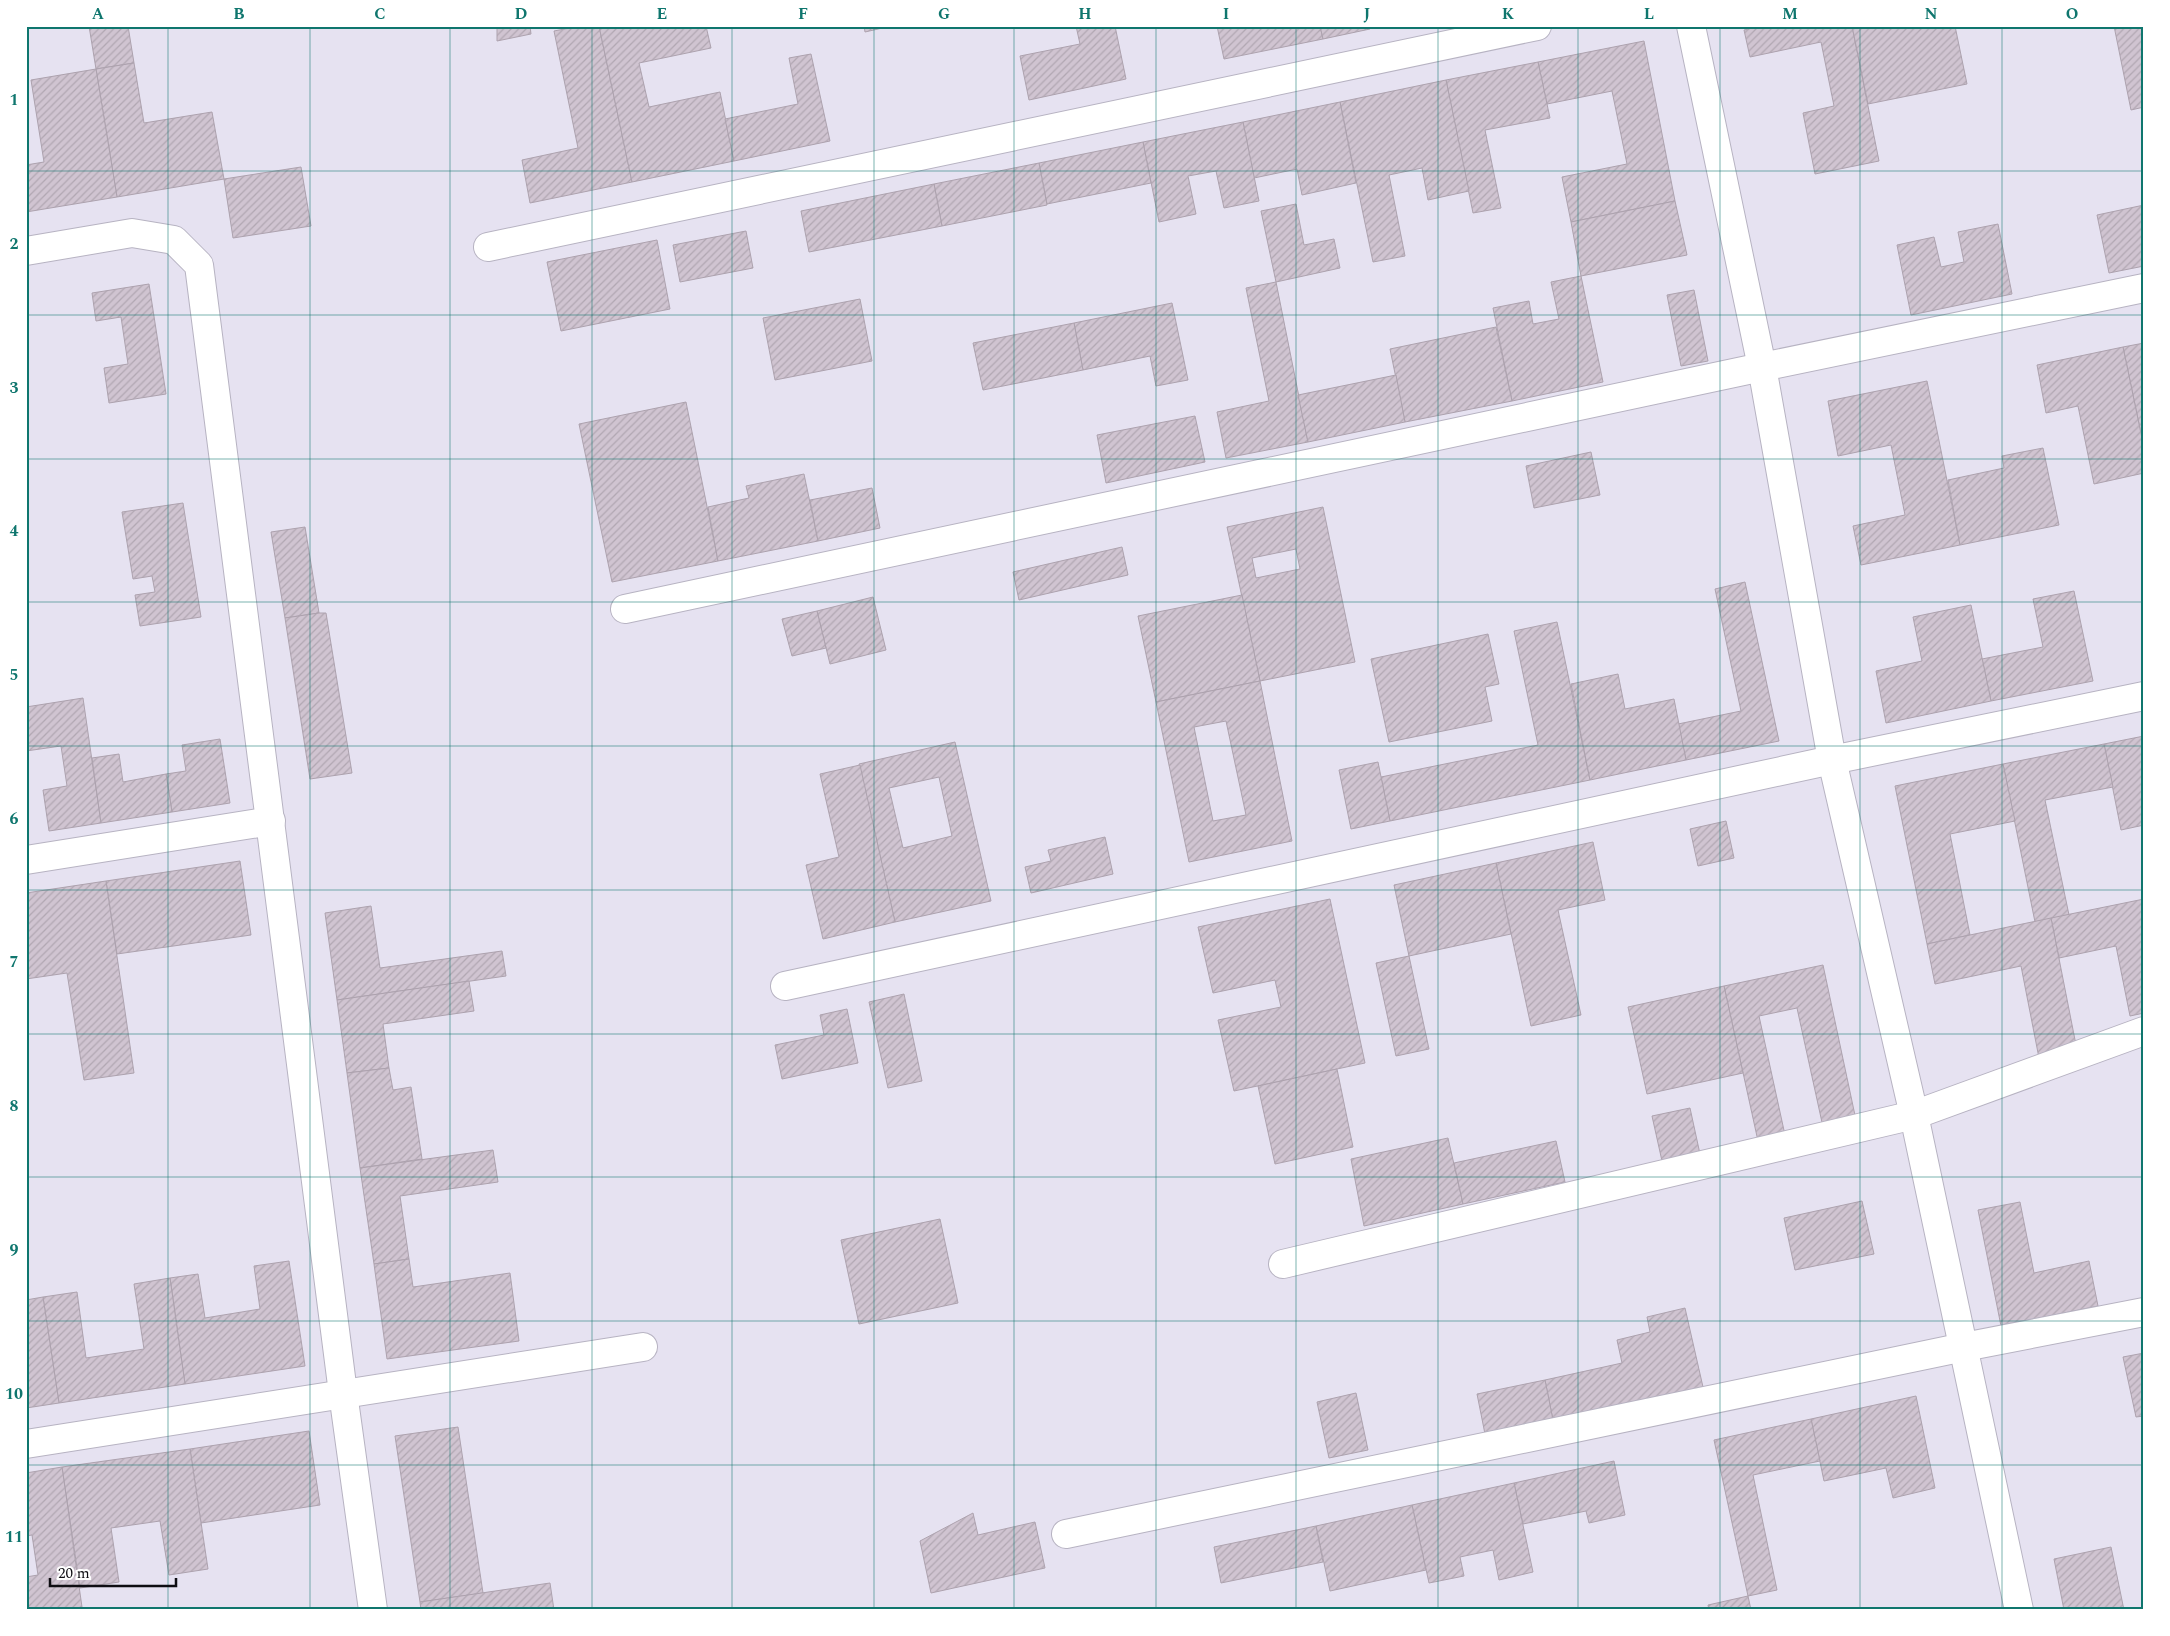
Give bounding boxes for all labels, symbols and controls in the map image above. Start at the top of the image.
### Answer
text: A [92,2,105,26]
text: B [233,2,245,26]
text: C [374,2,386,26]
text: D [515,2,528,26]
text: E [657,2,667,26]
text: F [798,2,808,26]
text: G [938,2,950,26]
text: H [1078,2,1092,26]
text: I [1223,2,1229,26]
text: J [1364,2,1371,26]
text: K [1502,2,1515,26]
text: L [1644,2,1654,26]
text: M [1782,2,1798,26]
text: N [1924,2,1938,26]
text: O [2066,2,2078,26]
text: 1 [10,88,18,112]
text: 2 [10,232,19,256]
text: 3 [10,376,19,400]
text: 4 [10,519,19,543]
text: 5 [10,663,18,687]
text: 6 [10,807,19,831]
text: 7 [10,950,19,974]
text: 8 [10,1094,19,1118]
text: 9 [10,1238,19,1262]
text: 10 [5,1382,23,1406]
text: 11 [5,1525,23,1549]
scale bar [50,1556,176,1588]
text: 20 m [58,1562,90,1585]

